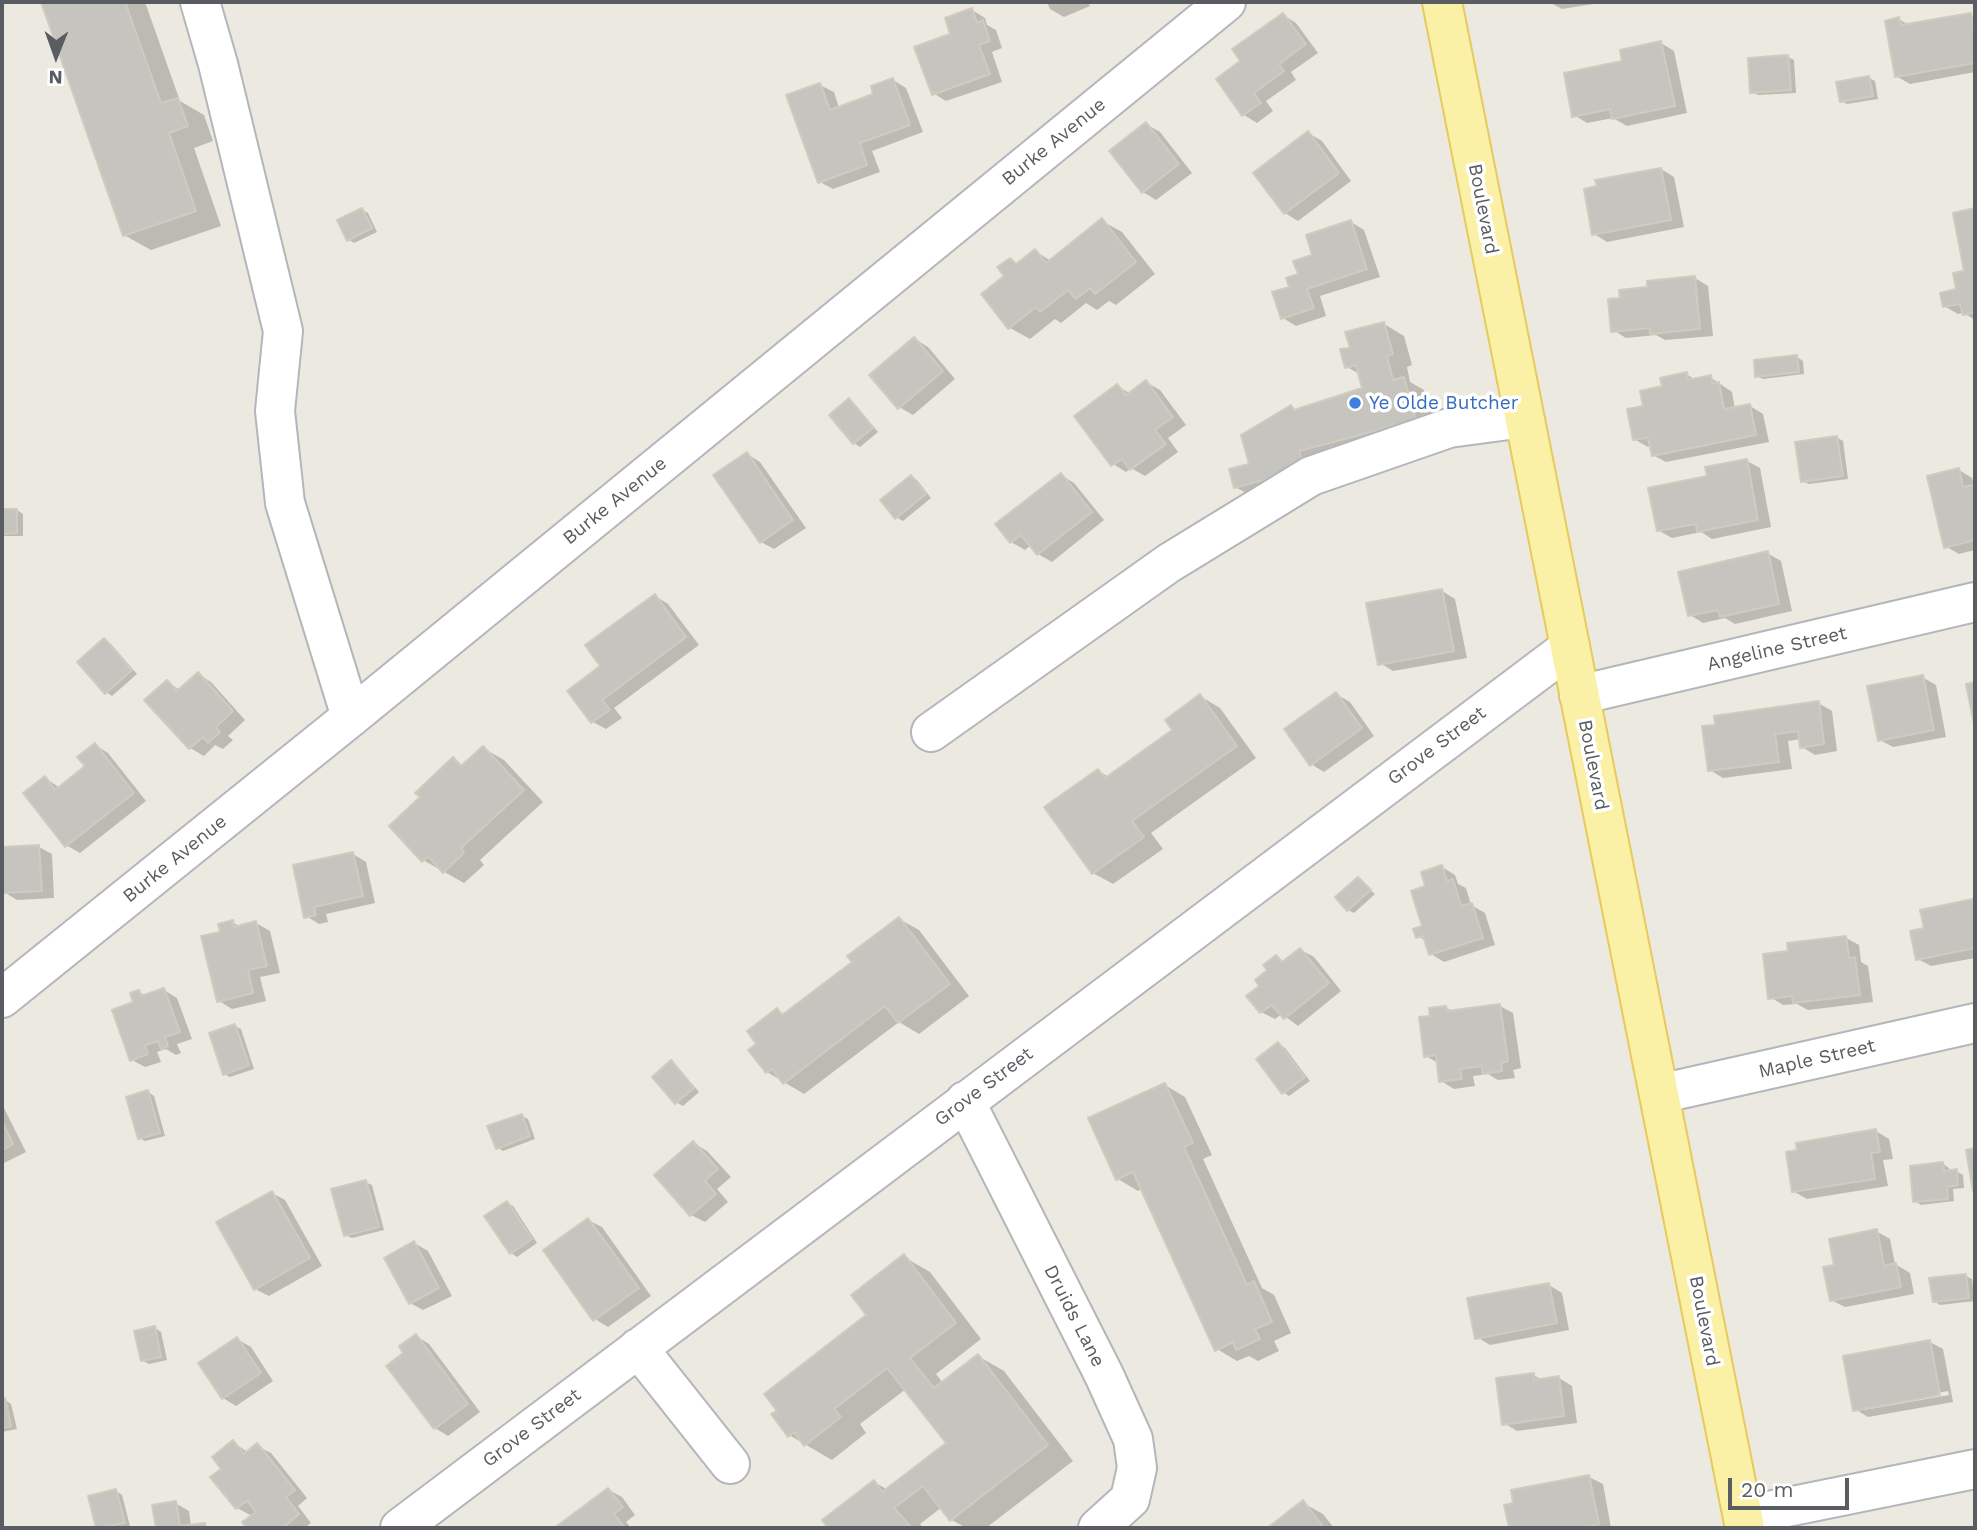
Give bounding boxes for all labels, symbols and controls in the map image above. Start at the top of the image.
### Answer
north arrow [21,21,91,91]
text: N [48,66,63,89]
street label: Burke Avenue [997,93,1111,191]
street label: Boulevard [1463,162,1503,256]
place label: Ye Olde Butcher [1369,392,1519,414]
marker: Ye Olde Butcher [1347,395,1363,411]
street label: Burke Avenue [558,452,672,550]
street label: Angeline Street [1705,622,1849,676]
street label: Grove Street [1383,702,1491,790]
street label: Boulevard [1573,718,1613,812]
street label: Burke Avenue [118,810,232,908]
street label: Maple Street [1756,1034,1878,1084]
street label: Grove Street [930,1043,1038,1131]
street label: Druids Lane [1039,1261,1109,1371]
street label: Boulevard [1684,1274,1724,1368]
street label: Grove Street [478,1384,586,1472]
scale bar [1732,1464,1853,1508]
text: 20 m [1741,1477,1793,1502]

